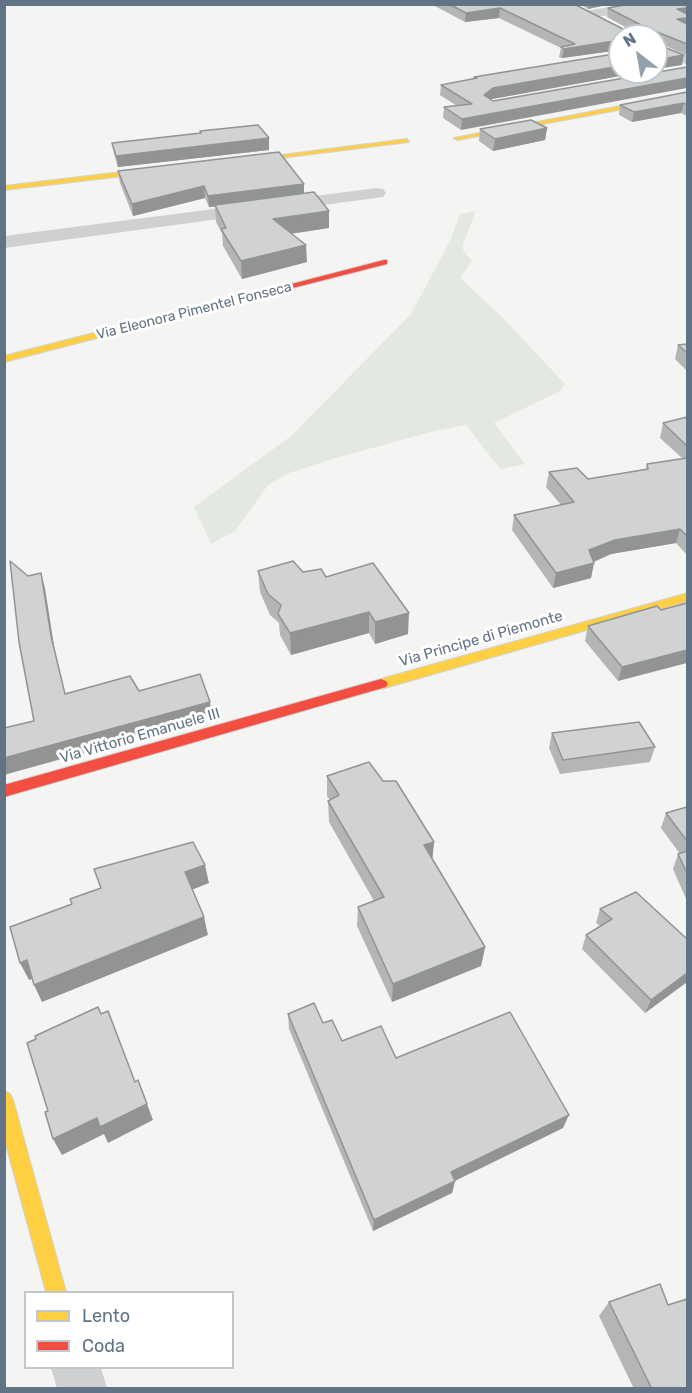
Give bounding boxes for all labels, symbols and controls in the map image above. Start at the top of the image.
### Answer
north arrow [608,24,668,84]
text: N [620,29,639,51]
street label: Via Eleonora Pimentel Fonseca [95,279,293,343]
street label: Via Principe di Piemonte [397,607,565,671]
street label: Via Vittorio Emanuele III [58,704,222,768]
legend [24,1291,234,1369]
text: Lento [82,1305,130,1327]
text: Coda [82,1335,125,1357]

